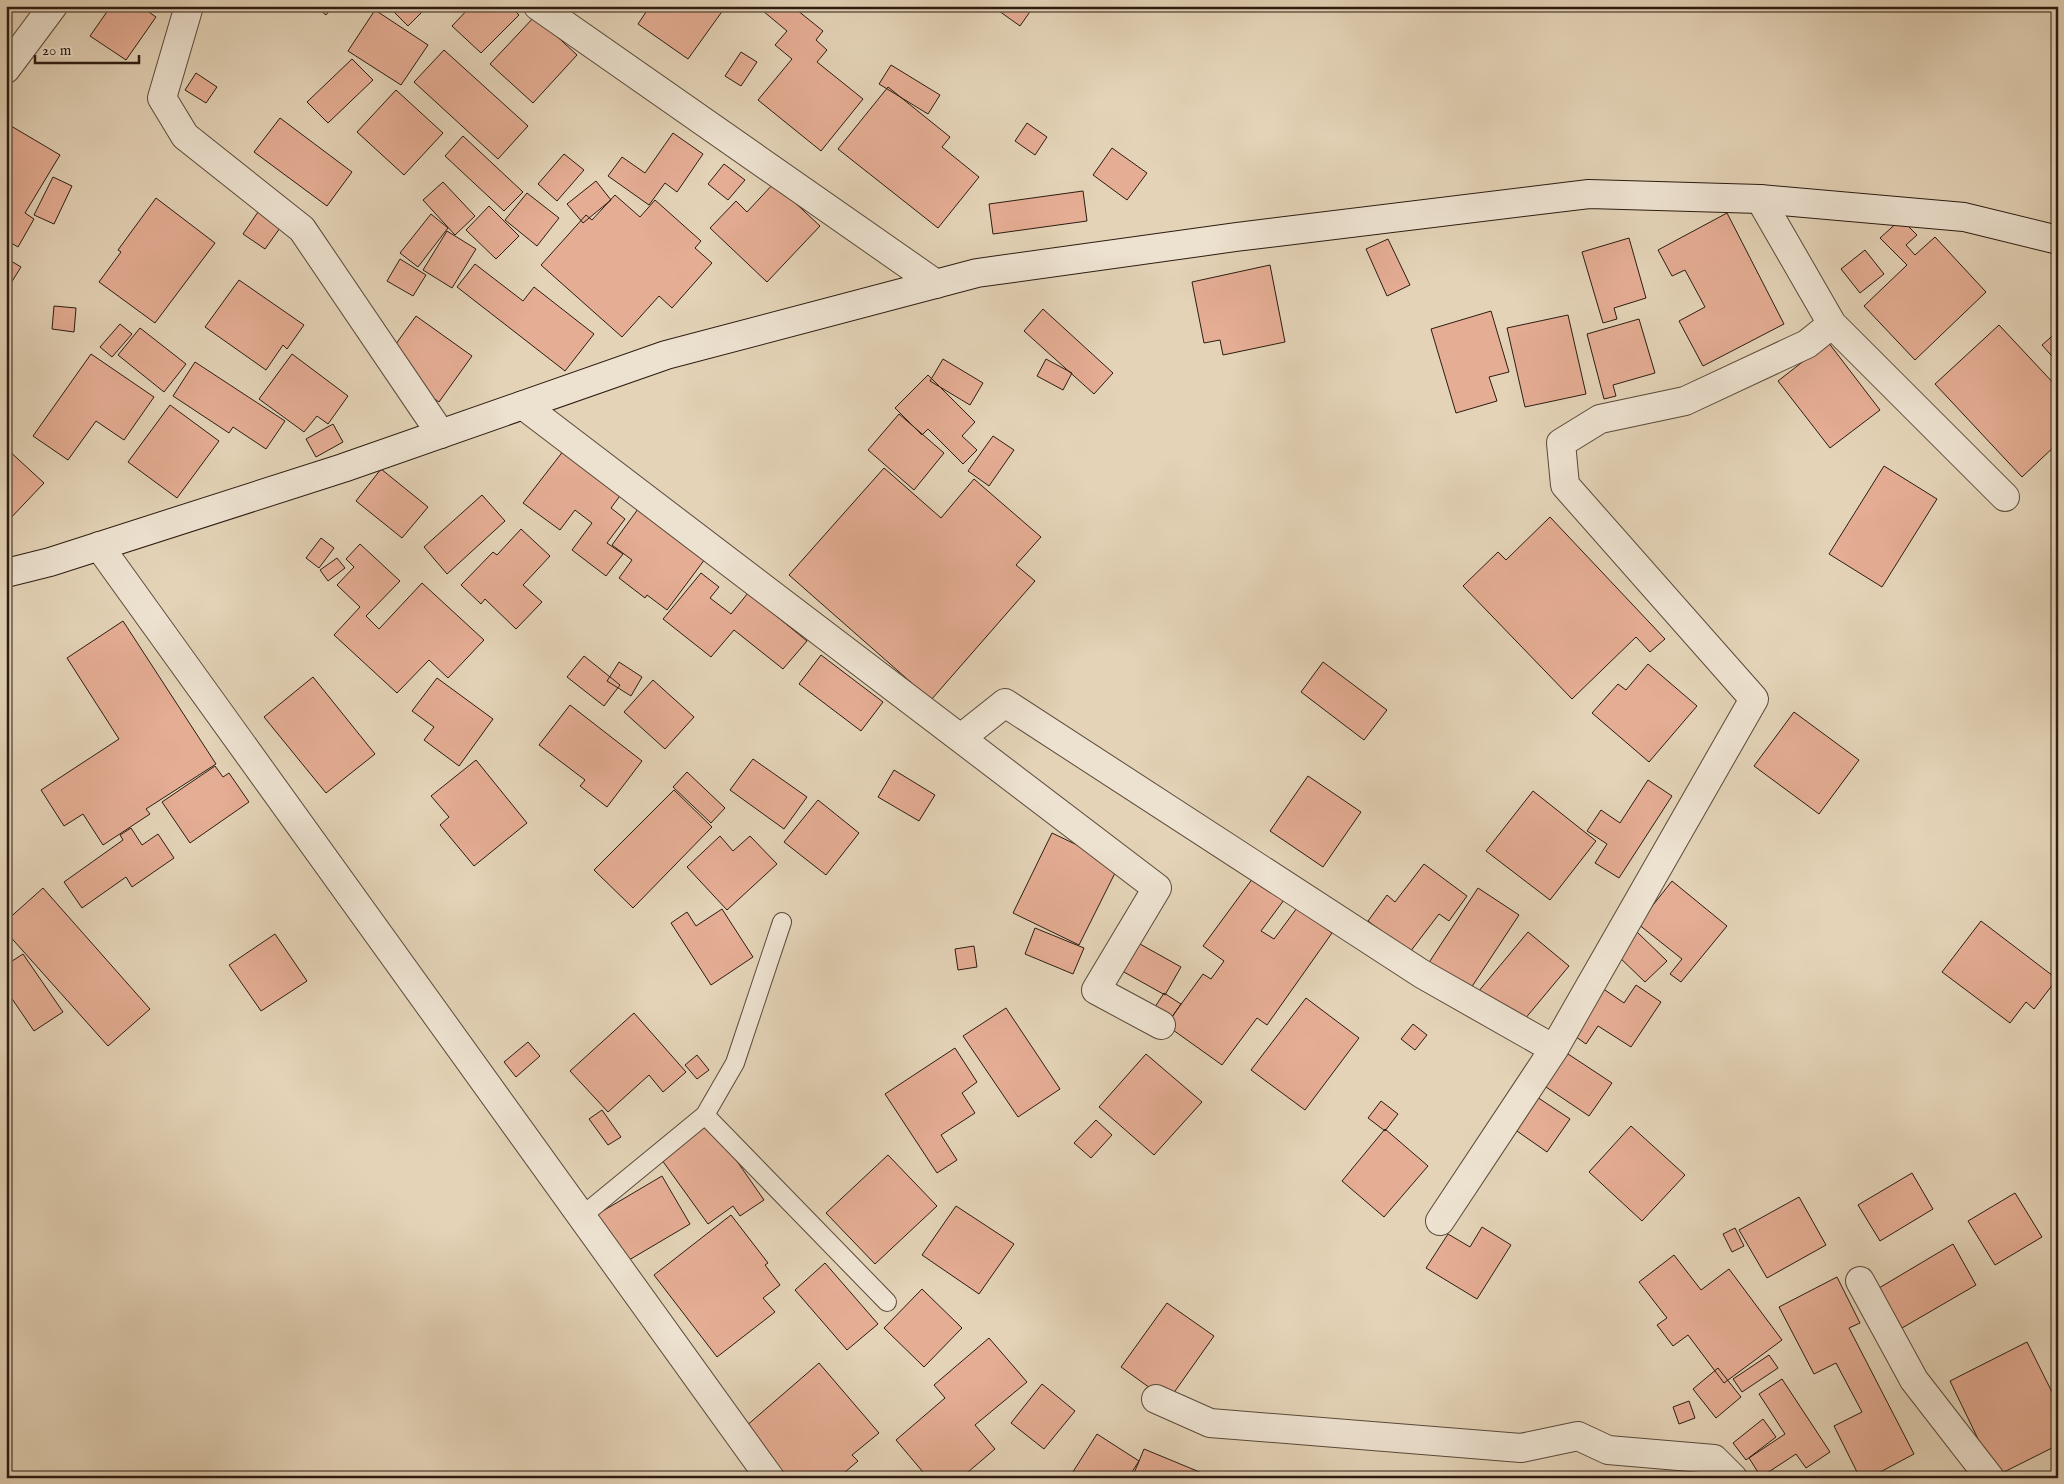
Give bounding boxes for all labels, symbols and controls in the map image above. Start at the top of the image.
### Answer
scale bar [35,32,139,64]
text: 20 m [42,41,72,60]

